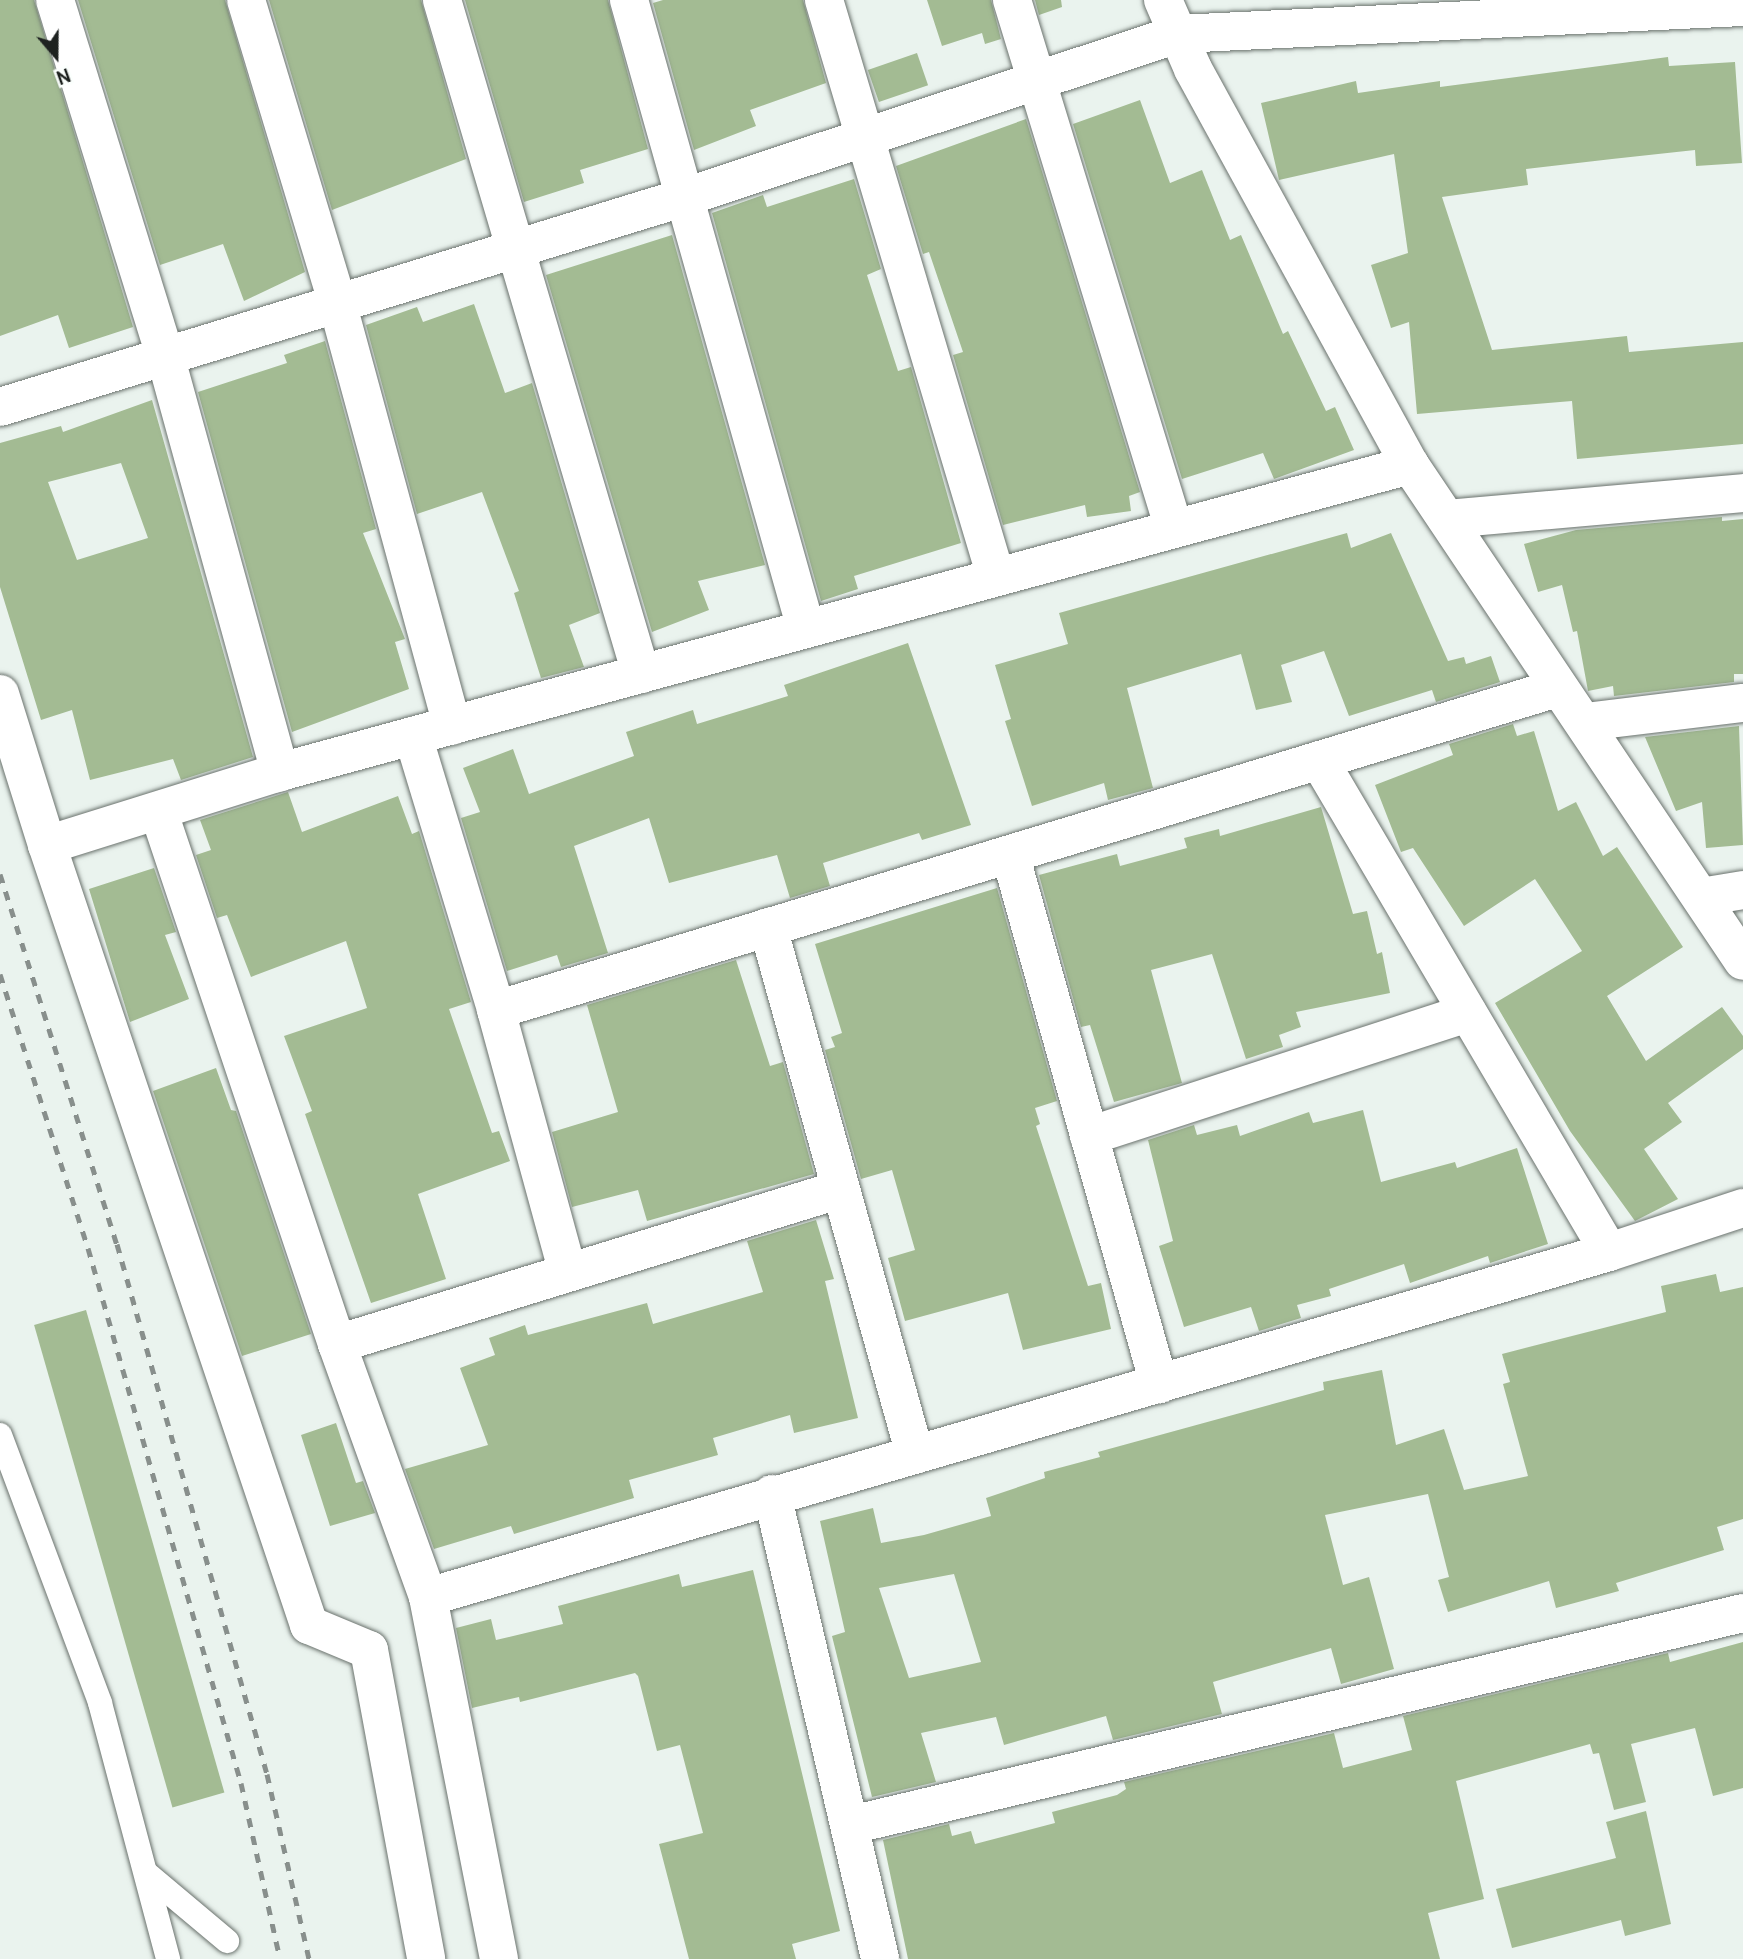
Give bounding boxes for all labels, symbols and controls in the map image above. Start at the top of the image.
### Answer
north arrow [21,21,91,91]
text: N [53,63,74,89]

